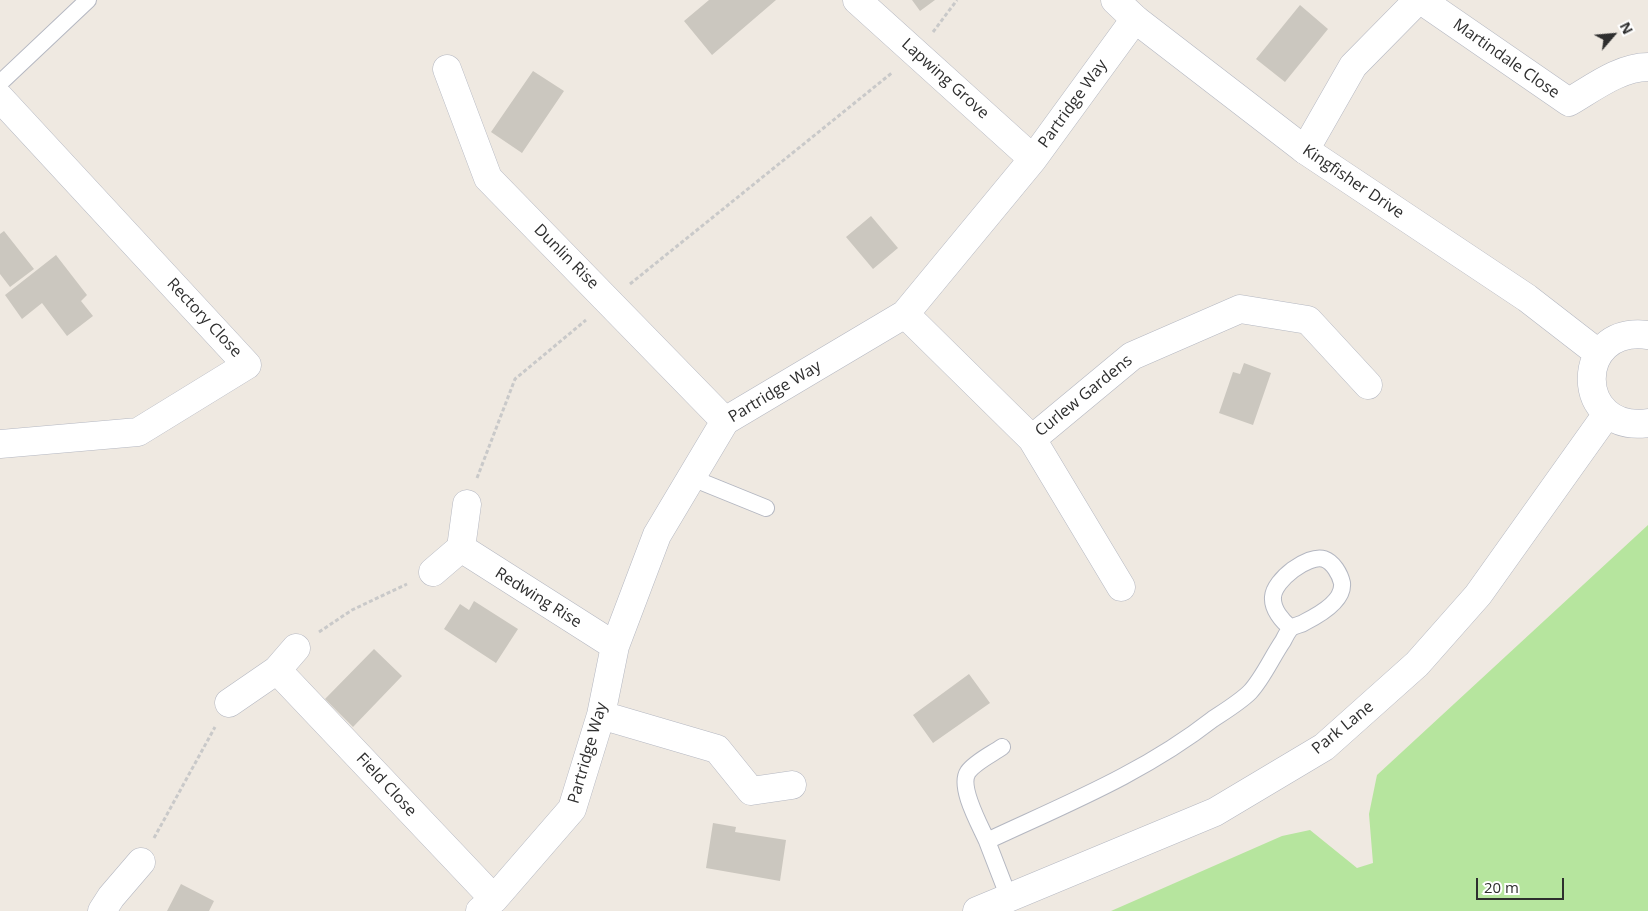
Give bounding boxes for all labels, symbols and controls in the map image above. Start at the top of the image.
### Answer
north arrow [1588,10,1638,60]
street label: Martindale Close [1449,15,1563,103]
text: N [1616,19,1638,37]
street label: Lapwing Grove [897,35,993,123]
street label: Partridge Way [1034,56,1112,152]
street label: Kingfisher Drive [1299,141,1407,223]
street label: Dunlin Rise [530,221,602,293]
street label: Rectory Close [163,275,245,361]
street label: Curlew Gardens [1032,351,1136,441]
street label: Partridge Way [725,357,825,427]
street label: Redwing Rise [491,564,585,632]
street label: Park Lane [1308,697,1378,759]
street label: Partridge Way [564,700,612,806]
street label: Field Close [352,749,420,821]
scale bar [1478,868,1566,900]
text: 20 m [1484,877,1519,897]

